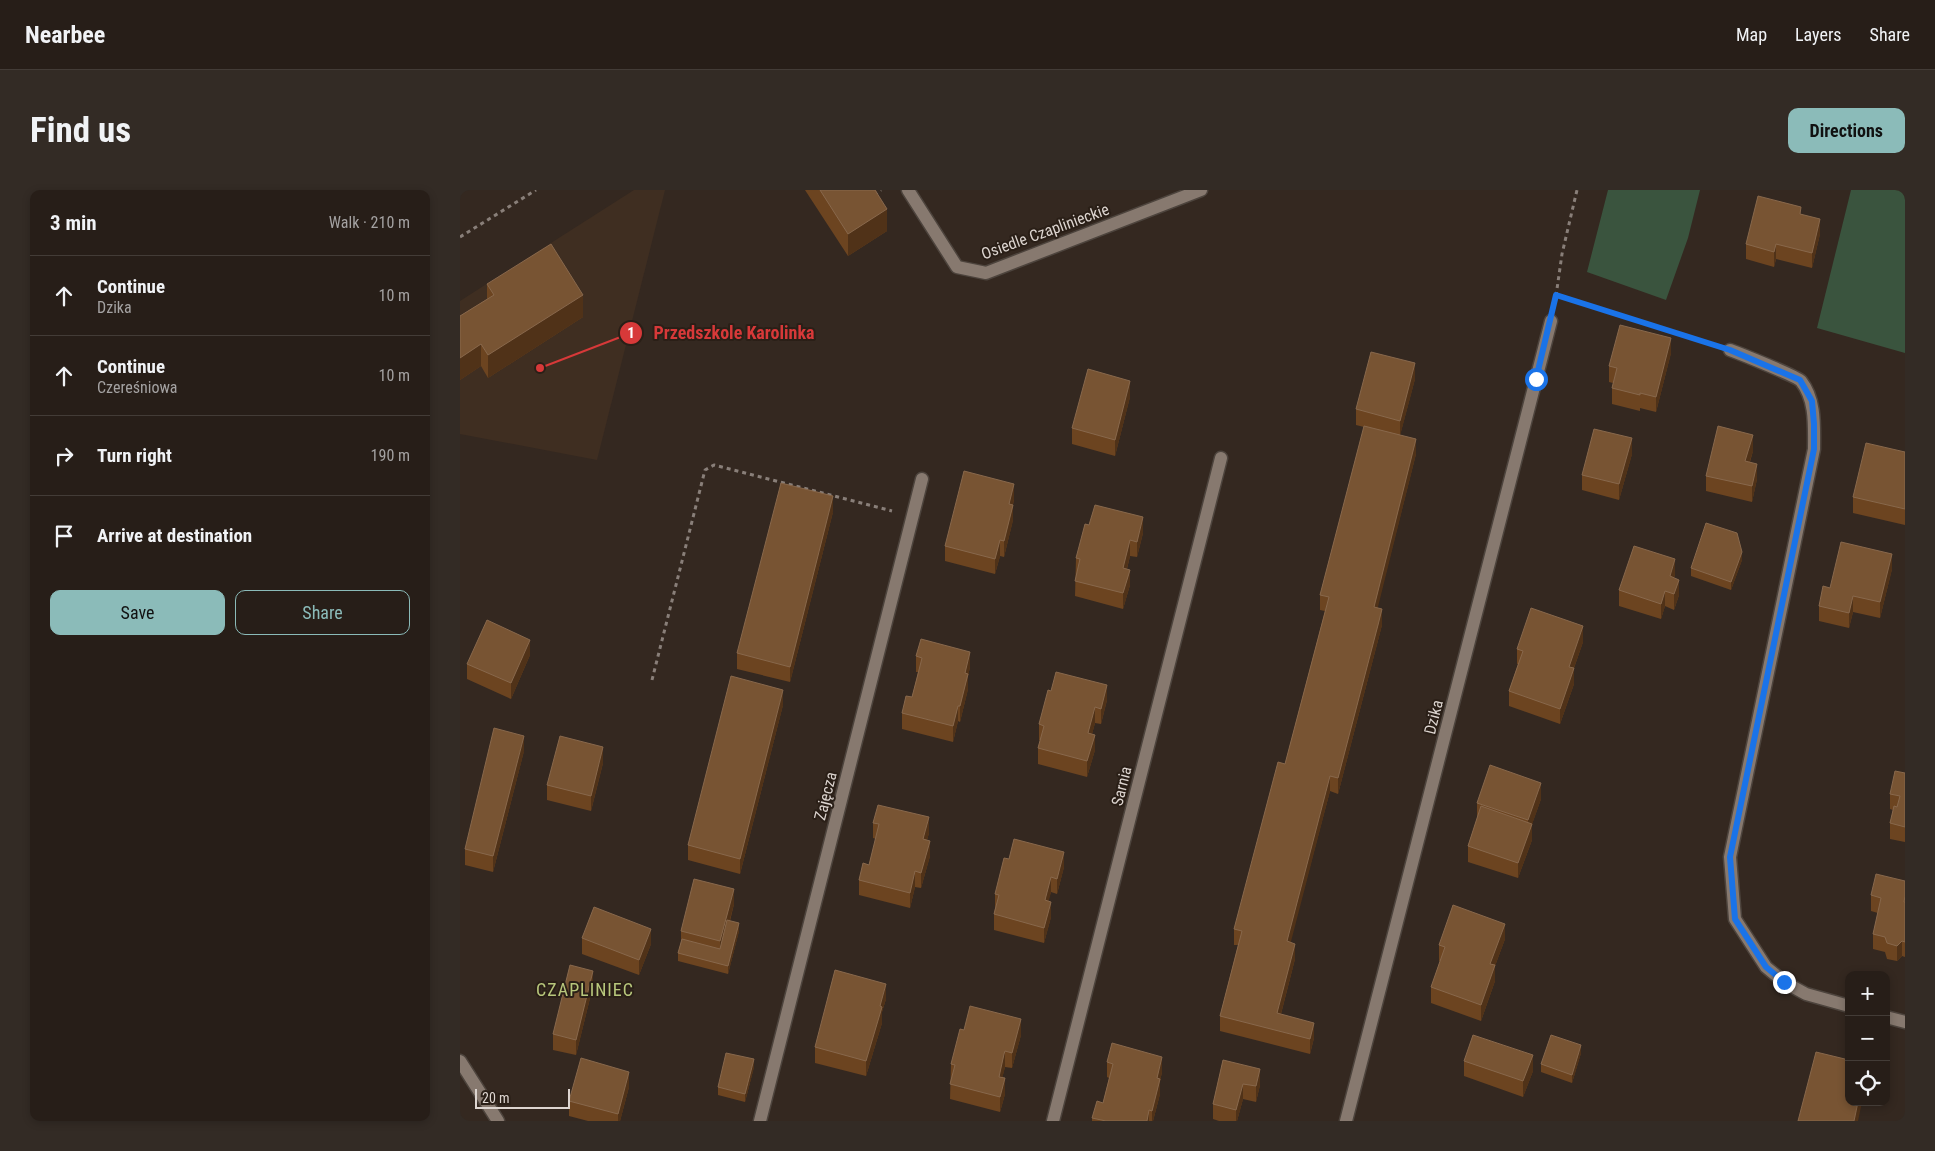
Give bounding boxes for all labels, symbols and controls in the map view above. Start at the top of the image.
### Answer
text: Nearbee [25,21,105,49]
text: Map [1736,24,1767,45]
text: Layers [1795,24,1842,45]
text: Share [1870,24,1910,45]
button: Directions [1788,108,1905,153]
text: Find us [30,110,131,151]
street label: Osiedle Czaplinieckie [979,200,1112,263]
text: 3 min [50,211,97,235]
text: Walk · 210 m [329,213,410,232]
text: Continue [97,275,165,298]
icon: ahead [50,282,78,310]
text: 10 m [378,286,410,305]
text: Dzika [97,298,132,317]
callout: Przedszkole Karolinka [619,316,825,349]
text: Przedszkole Karolinka [654,322,814,343]
text: 1 [627,324,635,342]
text: Continue [97,355,165,378]
icon: ahead [50,362,78,390]
text: 10 m [378,366,410,385]
route start [1525,368,1548,391]
text: Czereśniowa [97,378,178,397]
icon: right [50,442,78,470]
text: Turn right [97,444,172,467]
text: 190 m [371,446,410,465]
icon: arrive [50,522,78,550]
text: Arrive at destination [97,524,252,547]
button: Save [50,590,225,635]
button: Share [235,590,410,635]
street label: Dzika [1420,698,1447,736]
street label: Sarnia [1107,764,1136,808]
street label: Zajęcza [810,770,841,822]
route end [1773,971,1796,994]
map controls [1845,971,1890,1106]
button: + [1845,971,1890,1016]
district label: CZAPLINIEC [536,979,634,1000]
button: − [1845,1016,1890,1061]
button: locate [1845,1061,1890,1106]
scale bar [475,1086,570,1109]
text: 20 m [482,1090,510,1106]

